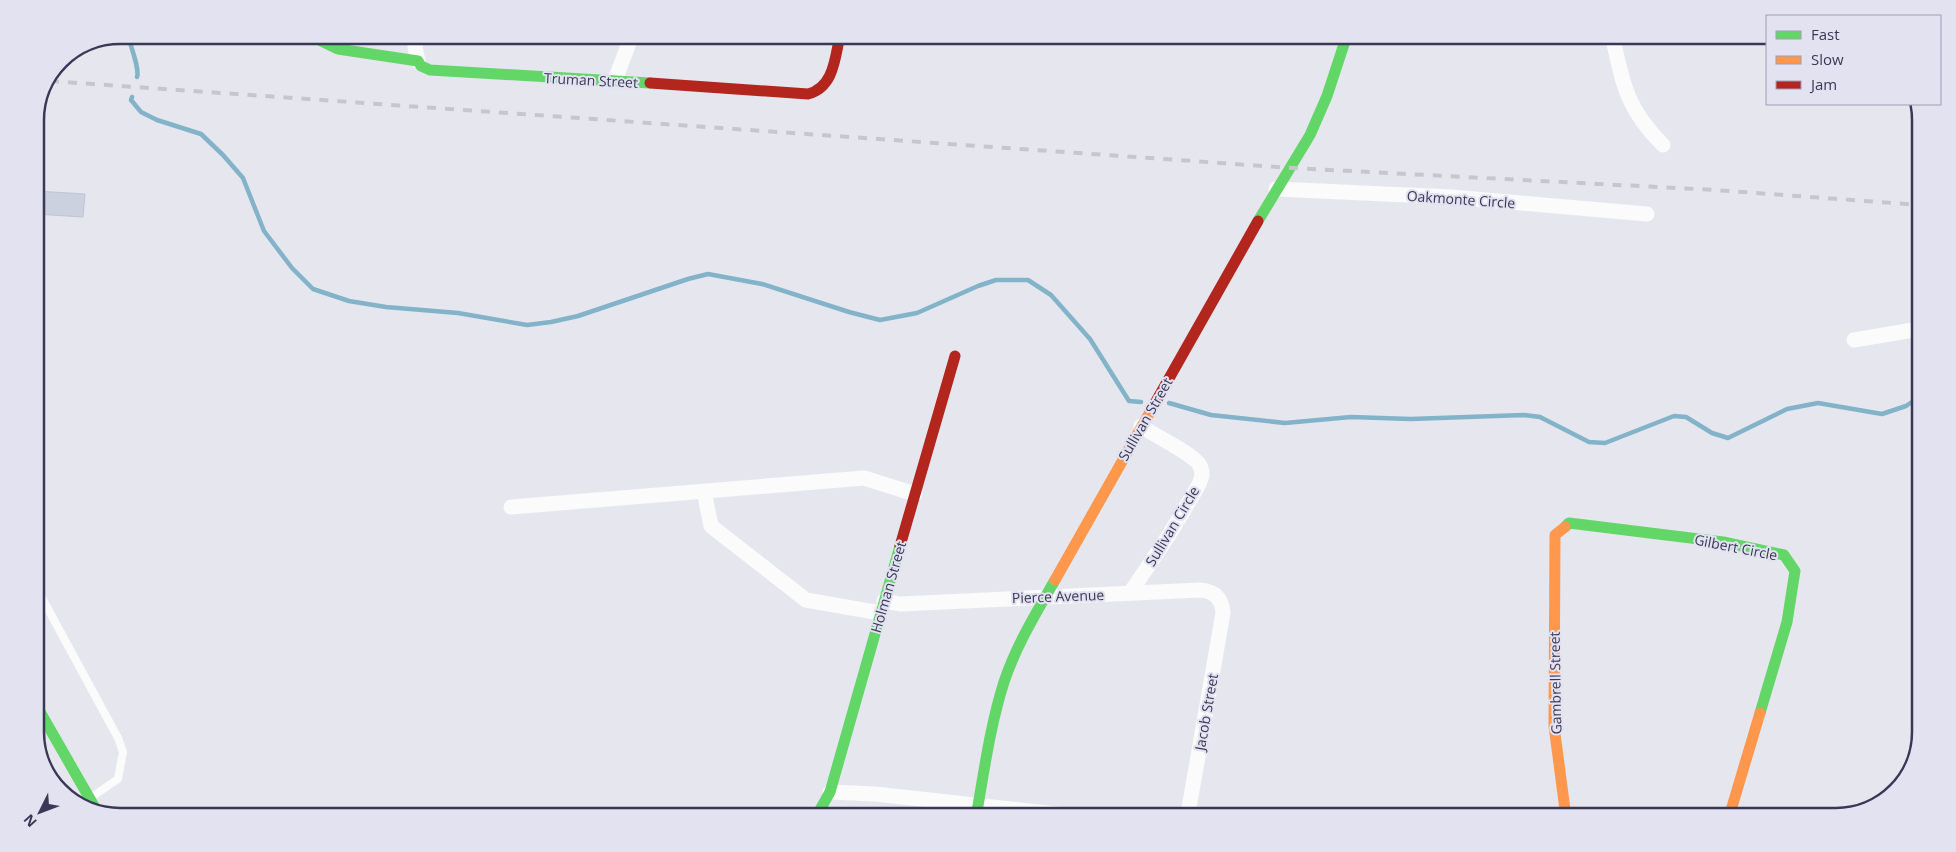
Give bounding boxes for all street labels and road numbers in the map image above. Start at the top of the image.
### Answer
street label: Truman Street [544,68,638,92]
street label: Oakmonte Circle [1406,186,1516,212]
street label: Sullivan Street [1114,374,1176,464]
street label: Sullivan Circle [1141,482,1203,569]
street label: Gilbert Circle [1693,530,1779,564]
street label: Holman Street [866,539,910,635]
street label: Pierce Avenue [1011,585,1105,607]
street label: Gambrell Street [1545,631,1565,735]
street label: Jacob Street [1190,672,1222,754]

